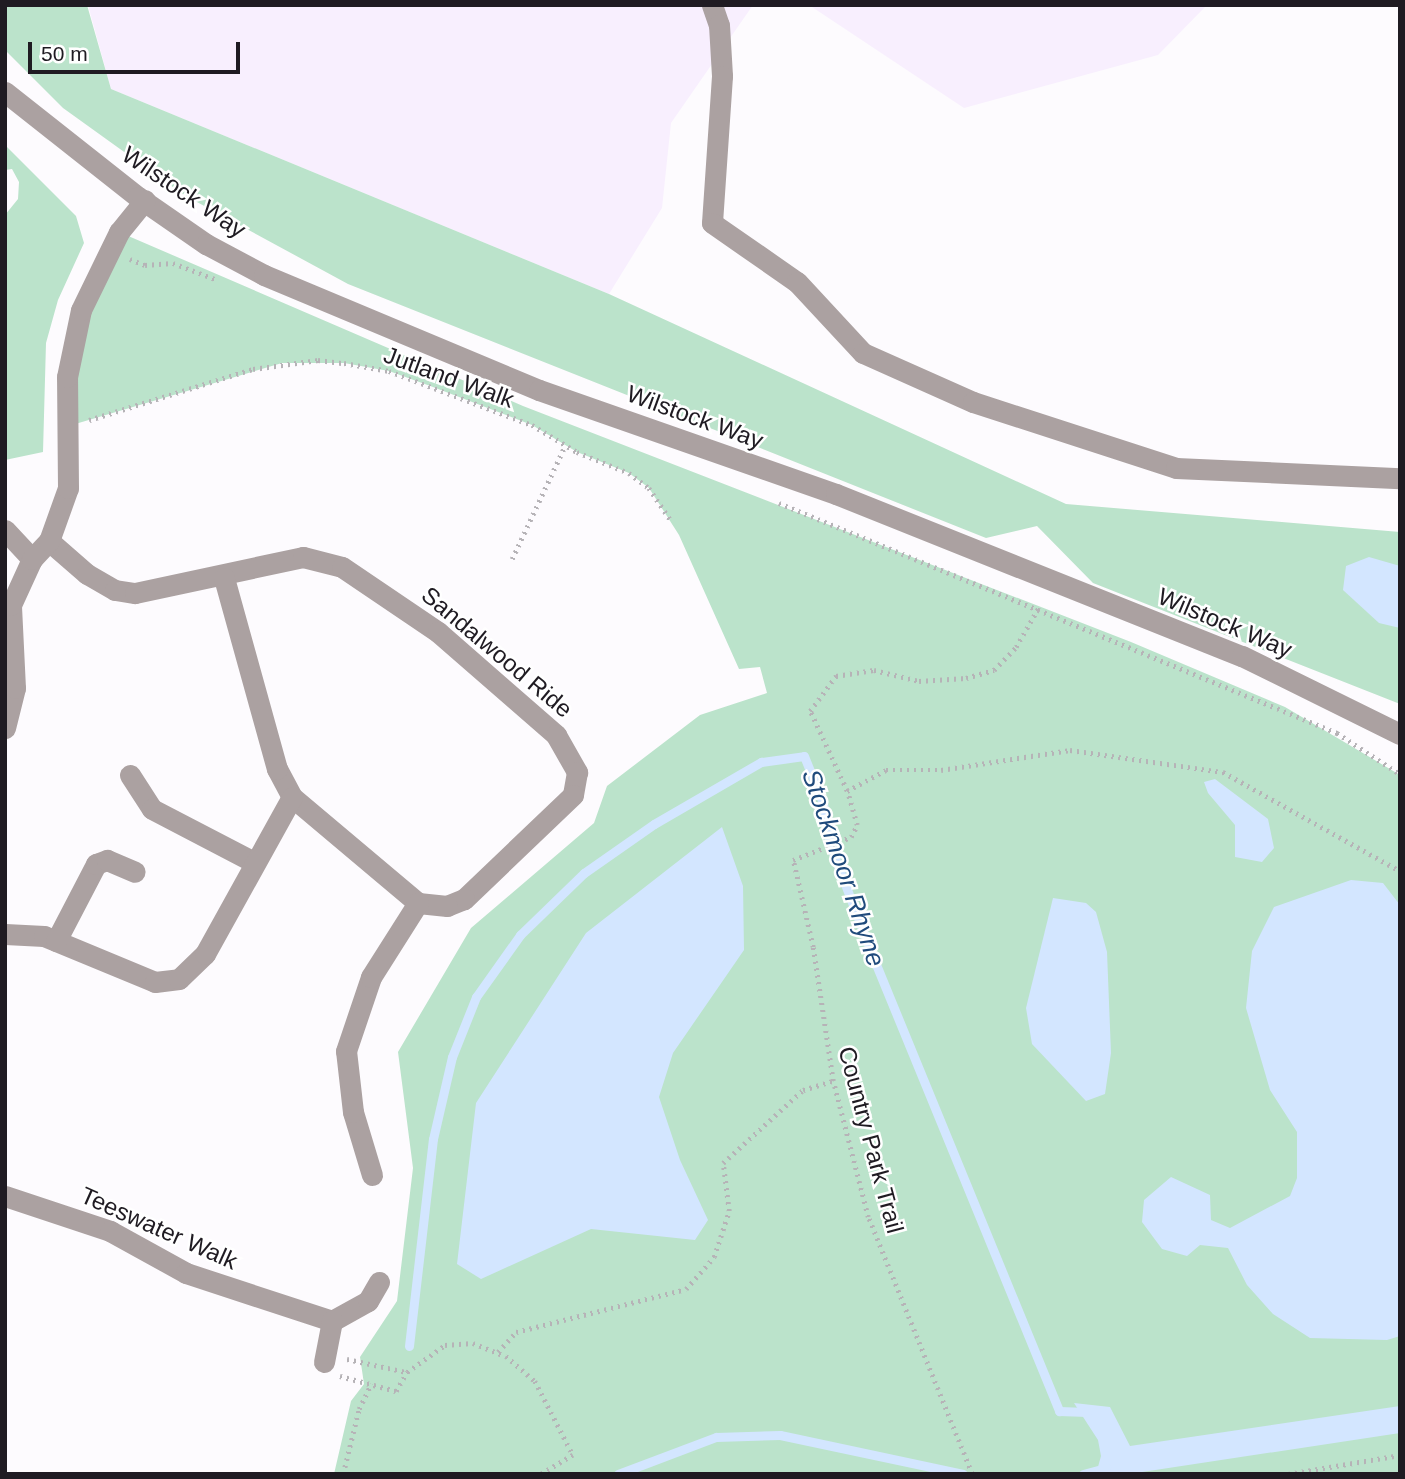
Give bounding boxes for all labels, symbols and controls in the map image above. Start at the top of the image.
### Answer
scale bar [32,28,243,72]
text: 50 m [41,42,88,65]
street label: Wilstock Way [117,140,251,244]
street label: Jutland Walk [380,340,518,414]
street label: Wilstock Way [623,379,767,455]
street label: Sandalwood Ride [416,581,578,723]
street label: Wilstock Way [1154,582,1296,664]
water label: Stockmoor Rhyne [795,765,891,971]
street label: Country Park Trail [832,1043,910,1237]
street label: Teeswater Walk [76,1181,242,1275]

